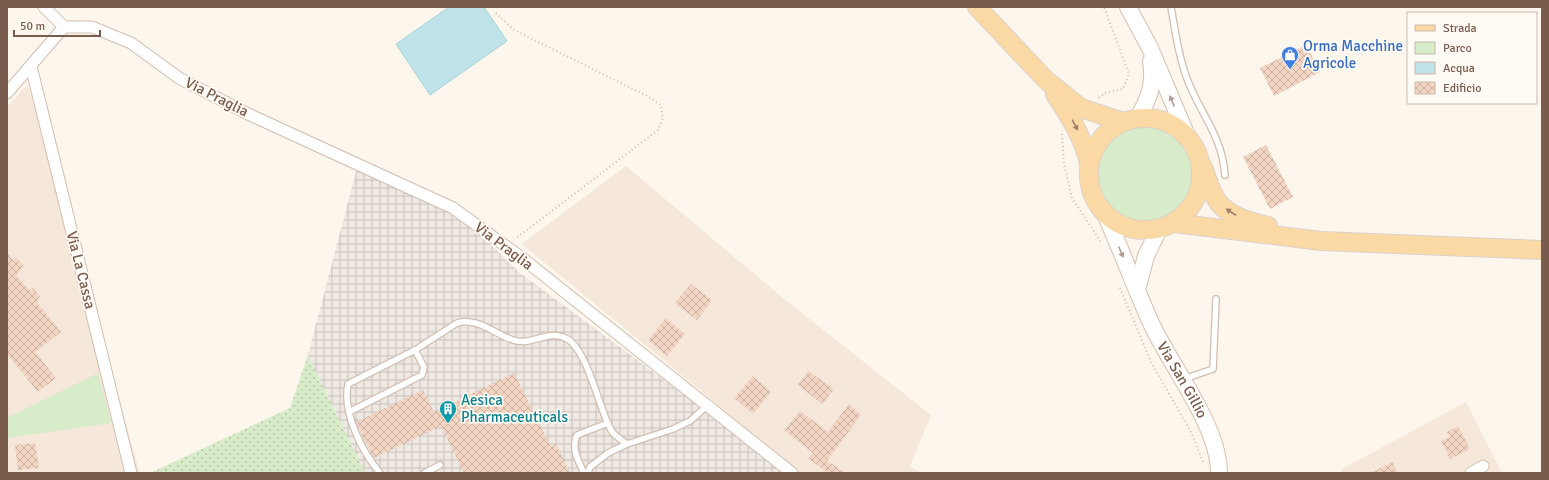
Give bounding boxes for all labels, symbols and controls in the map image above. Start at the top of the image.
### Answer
scale bar [14,12,100,38]
legend [1407,12,1537,104]
text: 50 m [20,19,45,34]
text: Strada [1443,21,1477,36]
place label: Orma Macchine Agricole [1303,37,1403,72]
text: Parco [1443,41,1472,56]
shop icon: Orma Macchine Agricole [1280,45,1300,70]
text: Acqua [1443,61,1475,76]
street label: Via Praglia [182,73,252,121]
text: Edificio [1443,81,1481,96]
one-way arrow [1169,95,1175,106]
one-way arrow [1071,119,1078,131]
one-way arrow [1226,208,1236,216]
street label: Via Praglia [471,218,537,274]
street label: Via La Cassa [63,229,99,311]
one-way arrow [1119,247,1125,259]
street label: Via San Gillio [1153,338,1211,421]
place label: Aesica Pharmaceuticals [461,391,569,426]
building icon: Aesica Pharmaceuticals [438,399,458,424]

